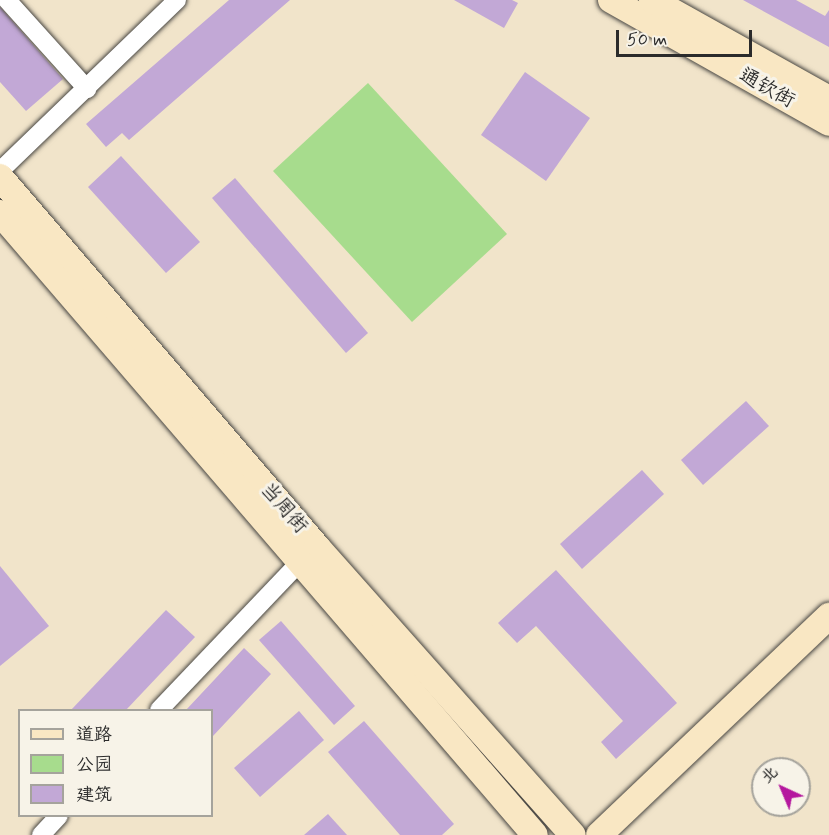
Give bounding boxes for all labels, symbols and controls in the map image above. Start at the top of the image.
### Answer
scale bar [619,18,756,56]
text: 50 m [627,28,667,52]
street label: 通钦街 [735,63,799,113]
street label: 当周街 [255,477,313,539]
legend [18,709,213,817]
text: 道路 [76,723,112,747]
text: 公园 [76,753,112,777]
north arrow [751,757,811,817]
text: 北 [756,762,783,788]
text: 建筑 [76,783,112,807]

